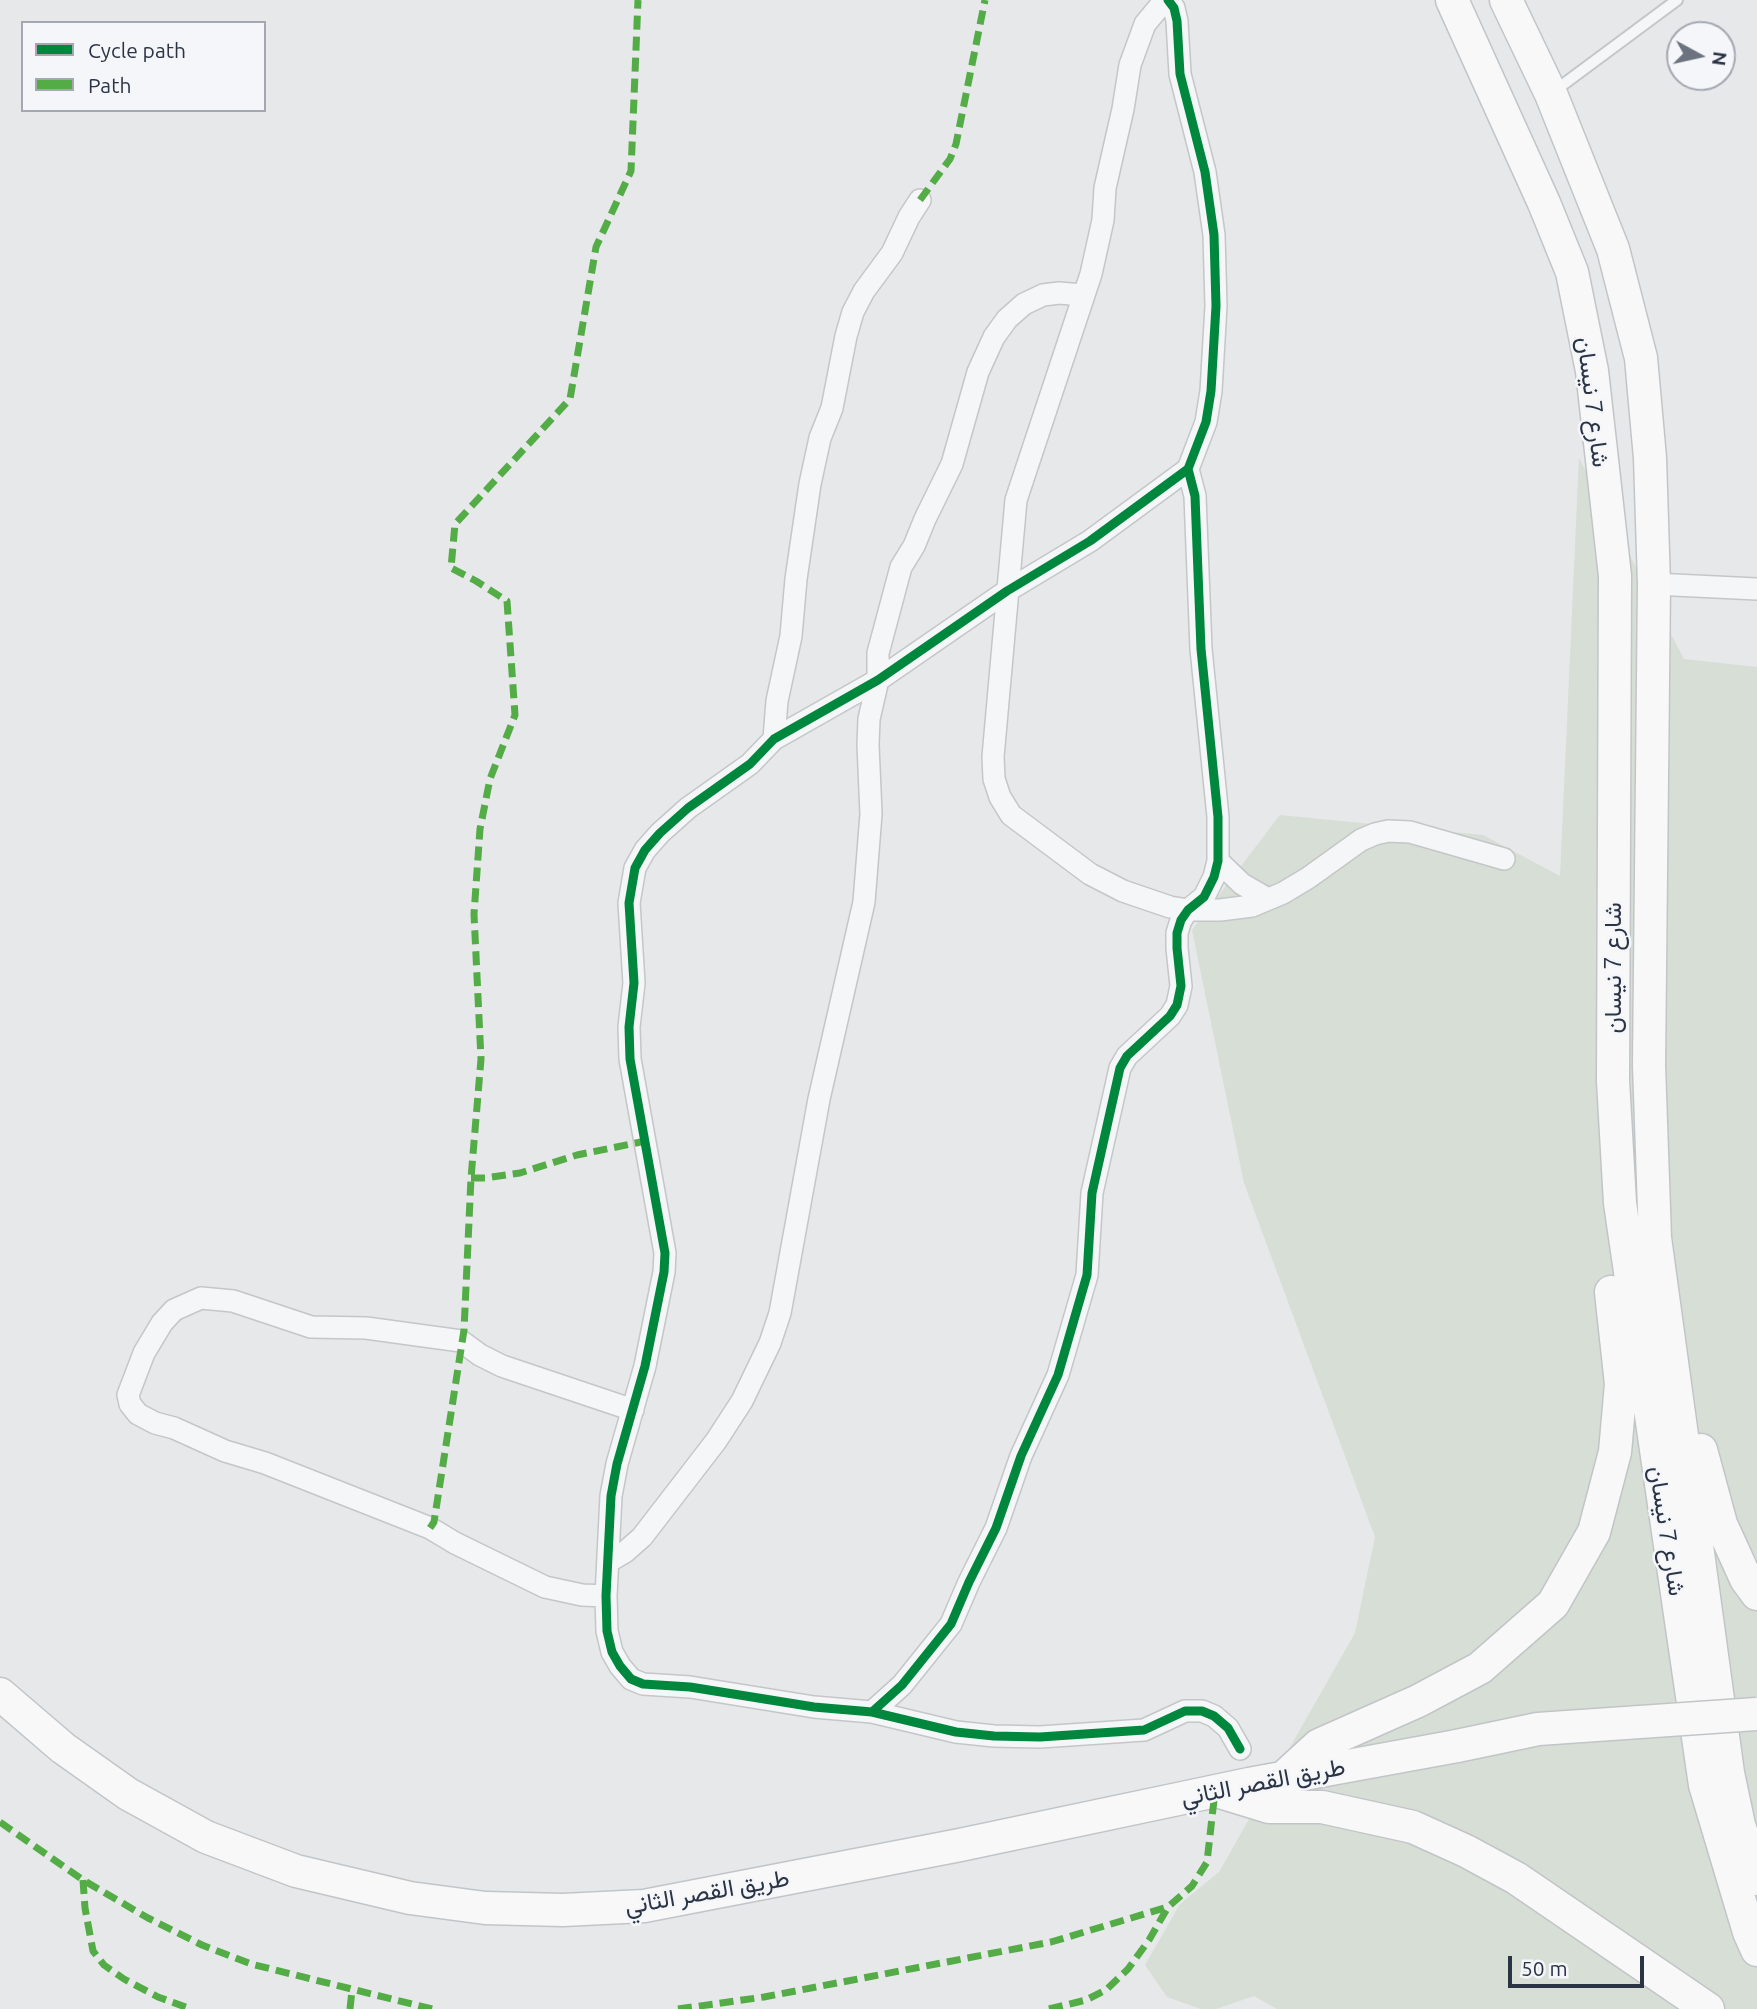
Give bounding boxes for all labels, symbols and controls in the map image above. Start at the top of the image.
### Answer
legend [21,21,266,112]
north arrow [1666,21,1736,91]
text: Cycle path [88,38,186,62]
text: N [1708,50,1732,67]
text: Path [88,73,131,97]
street label: شارع 7 نيسان [1571,335,1615,469]
street label: شارع 7 نيسان [1599,902,1627,1034]
street label: شارع 7 نيسان [1643,1464,1691,1598]
street label: طريق القصر الثاني [1179,1752,1347,1812]
street label: طريق القصر الثاني [622,1863,792,1921]
scale bar [1512,1942,1648,1986]
text: 50 m [1521,1956,1568,1980]

